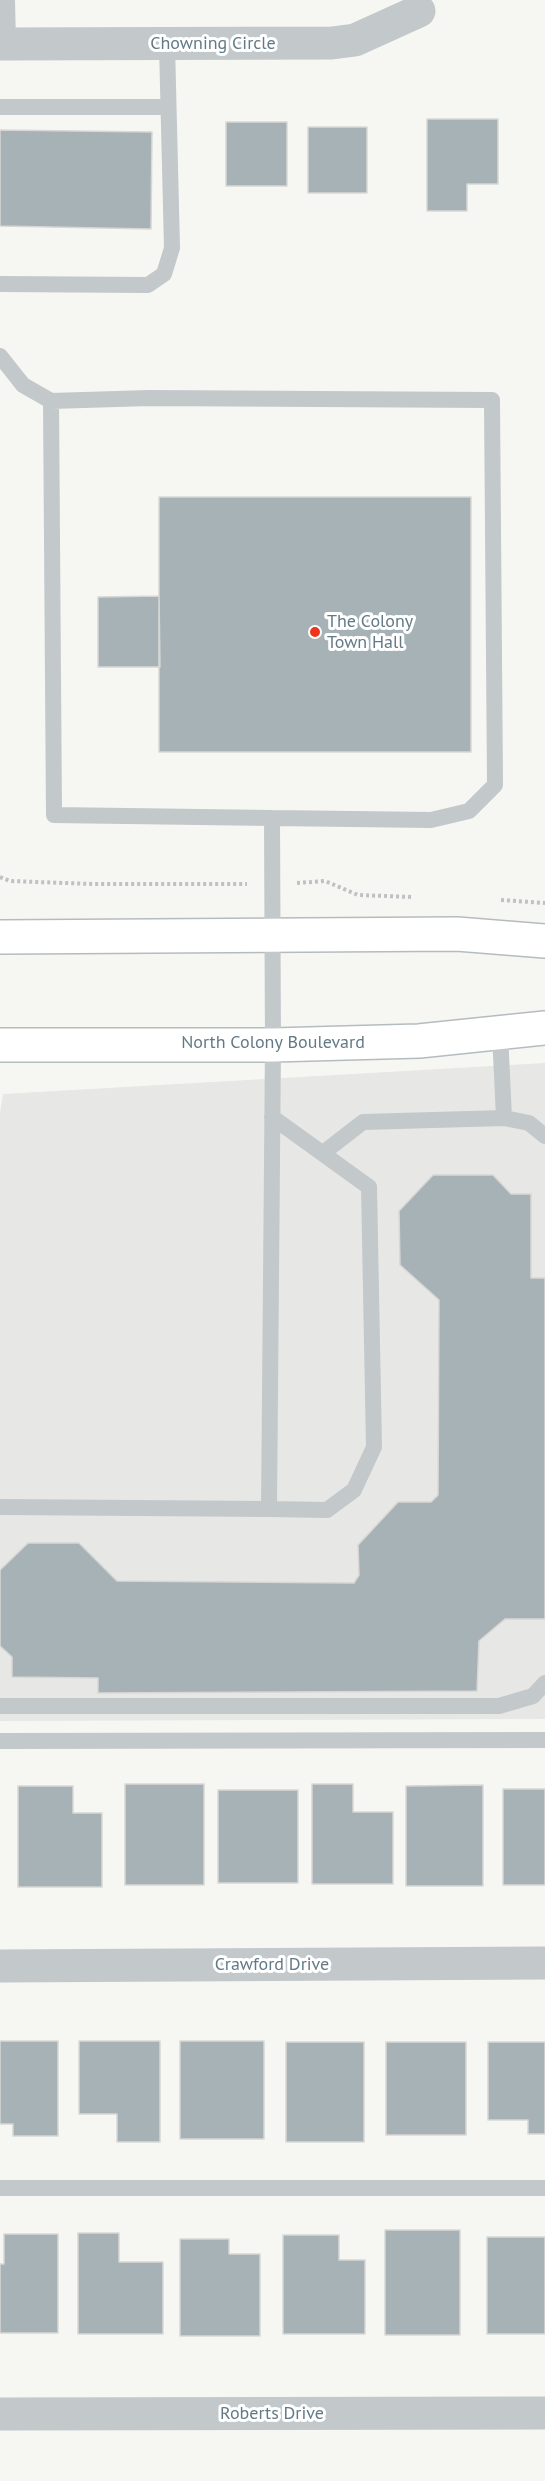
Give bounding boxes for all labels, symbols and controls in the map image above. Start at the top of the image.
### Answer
street label: Chowning Circle [150,33,276,55]
place label: The Colony Town Hall [327,611,413,654]
marker: The Colony Town Hall [308,625,322,639]
street label: North Colony Boulevard [181,1032,365,1054]
street label: Crawford Drive [215,1954,329,1976]
street label: Roberts Drive [220,2403,324,2425]

